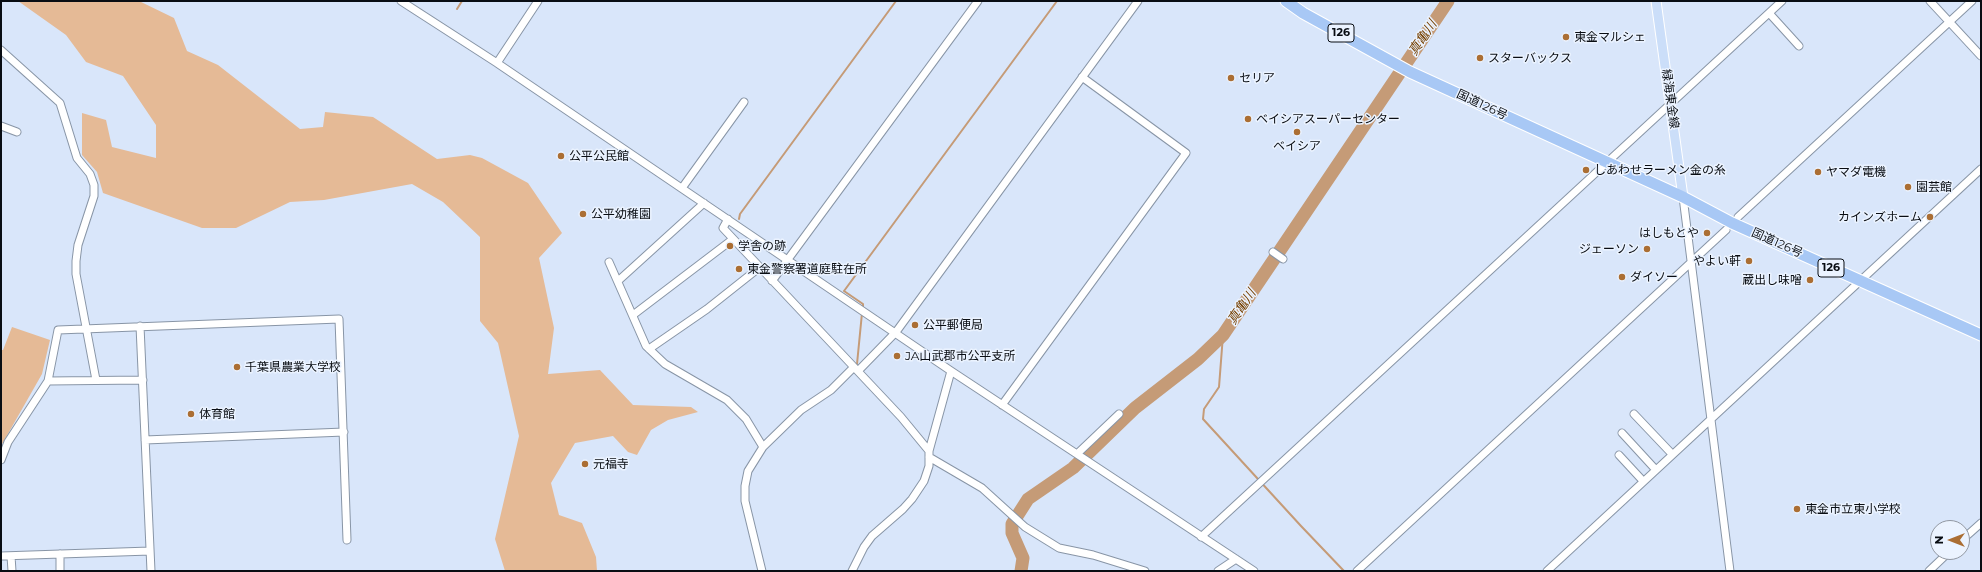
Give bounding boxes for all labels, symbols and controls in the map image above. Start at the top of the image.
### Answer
water label: 真亀川 [1406,17,1440,59]
road number: 126 [1328,24,1354,42]
place label: 東金マルシェ [1574,30,1646,44]
marker: 東金マルシェ [1561,32,1571,42]
place label: スターバックス [1488,51,1572,65]
marker: スターバックス [1475,53,1485,63]
street label: 緑海東金線 [1659,68,1681,130]
place label: セリア [1239,71,1275,85]
marker: セリア [1226,73,1236,83]
street label: 国道126号 [1454,87,1510,123]
place label: ベイシアスーパーセンター [1256,112,1400,126]
marker: ベイシアスーパーセンター [1243,114,1253,124]
marker: ベイシア [1292,127,1302,137]
place label: ベイシア [1273,139,1321,153]
place label: 公平公民館 [569,149,629,163]
marker: 公平公民館 [556,151,566,161]
place label: しあわせラーメン金の糸 [1594,163,1726,177]
marker: しあわせラーメン金の糸 [1581,165,1591,175]
place label: ヤマダ電機 [1826,165,1886,179]
marker: ヤマダ電機 [1813,167,1823,177]
place label: 園芸館 [1916,180,1952,194]
marker: 園芸館 [1903,182,1913,192]
place label: 公平幼稚園 [591,207,651,221]
marker: 公平幼稚園 [578,209,588,219]
place label: カインズホーム [1838,210,1922,224]
marker: カインズホーム [1925,212,1935,222]
street label: 国道126号 [1749,225,1805,261]
place label: はしもとや [1639,226,1699,240]
marker: はしもとや [1702,228,1712,238]
place label: 学舎の跡 [738,239,786,253]
marker: 学舎の跡 [725,241,735,251]
place label: ジェーソン [1579,242,1639,256]
marker: ジェーソン [1642,244,1652,254]
place label: やよい軒 [1693,254,1741,268]
marker: やよい軒 [1744,256,1754,266]
road number: 126 [1818,259,1844,277]
place label: 東金警察署道庭駐在所 [747,262,867,276]
marker: 東金警察署道庭駐在所 [734,264,744,274]
place label: ダイソー [1630,270,1678,284]
marker: ダイソー [1617,272,1627,282]
place label: 蔵出し味噌 [1742,273,1802,287]
marker: 蔵出し味噌 [1805,275,1815,285]
water label: 真亀川 [1225,286,1259,328]
place label: 公平郵便局 [923,318,983,332]
marker: 公平郵便局 [910,320,920,330]
place label: JA山武郡市公平支所 [905,349,1015,363]
marker: JA山武郡市公平支所 [892,351,902,361]
place label: 千葉県農業大学校 [245,360,341,374]
marker: 千葉県農業大学校 [232,362,242,372]
place label: 体育館 [199,407,235,421]
marker: 体育館 [186,409,196,419]
place label: 元福寺 [593,457,629,471]
marker: 元福寺 [580,459,590,469]
place label: 東金市立東小学校 [1805,502,1901,516]
marker: 東金市立東小学校 [1792,504,1802,514]
north arrow [1930,520,1970,560]
text: N [1932,536,1946,544]

